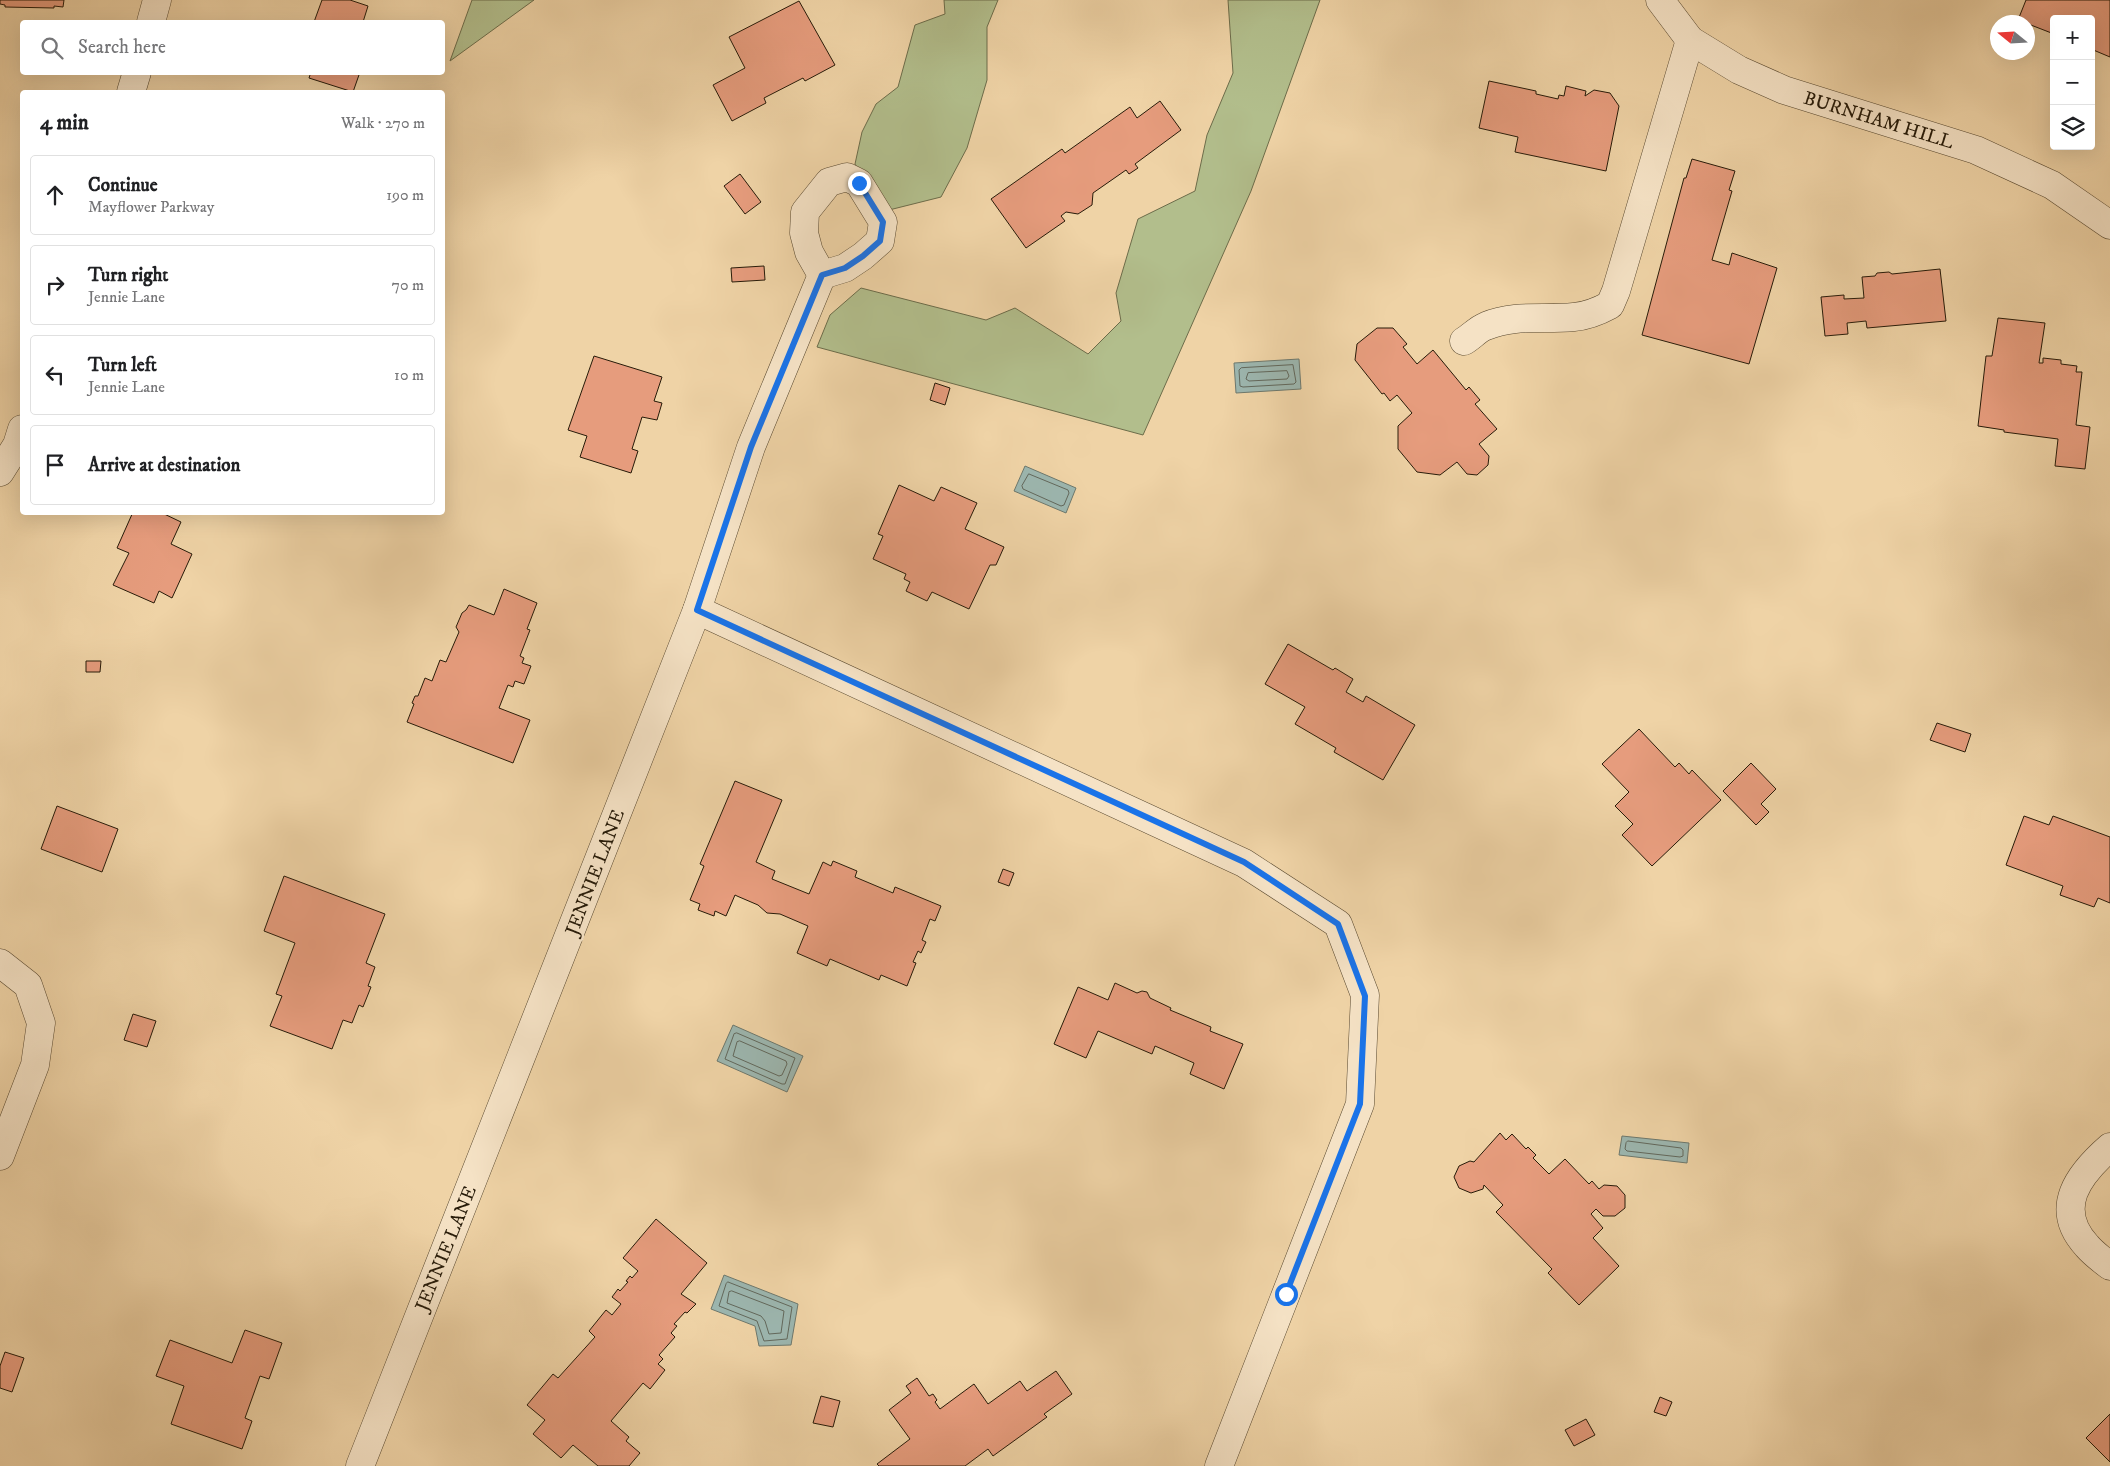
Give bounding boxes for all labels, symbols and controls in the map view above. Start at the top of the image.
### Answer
north arrow [1990,15,2035,60]
map controls [2050,15,2095,150]
button: + [2050,15,2095,60]
search box [20,20,445,75]
icon: search [38,34,66,62]
text: Search here [78,36,166,59]
button: − [2050,60,2095,105]
street label: BURNHAM HILL [1801,87,1957,154]
button: layers [2050,105,2095,150]
text: 4 min [40,110,89,136]
text: Walk · 270 m [341,113,425,133]
route end [848,172,871,195]
text: Continue [88,174,158,197]
icon: ahead [41,181,69,209]
text: 190 m [386,185,424,205]
text: Mayflower Parkway [88,197,214,217]
text: Turn right [88,264,168,287]
icon: right [41,271,69,299]
text: 70 m [392,275,424,295]
text: Jennie Lane [88,287,165,307]
text: Turn left [88,354,157,377]
icon: left [41,361,69,389]
text: 10 m [394,365,424,385]
text: Jennie Lane [88,377,165,397]
icon: arrive [41,451,69,479]
text: Arrive at destination [88,454,240,477]
street label: JENNIE LANE [560,806,630,941]
street label: JENNIE LANE [410,1183,482,1316]
route start [1275,1283,1298,1306]

